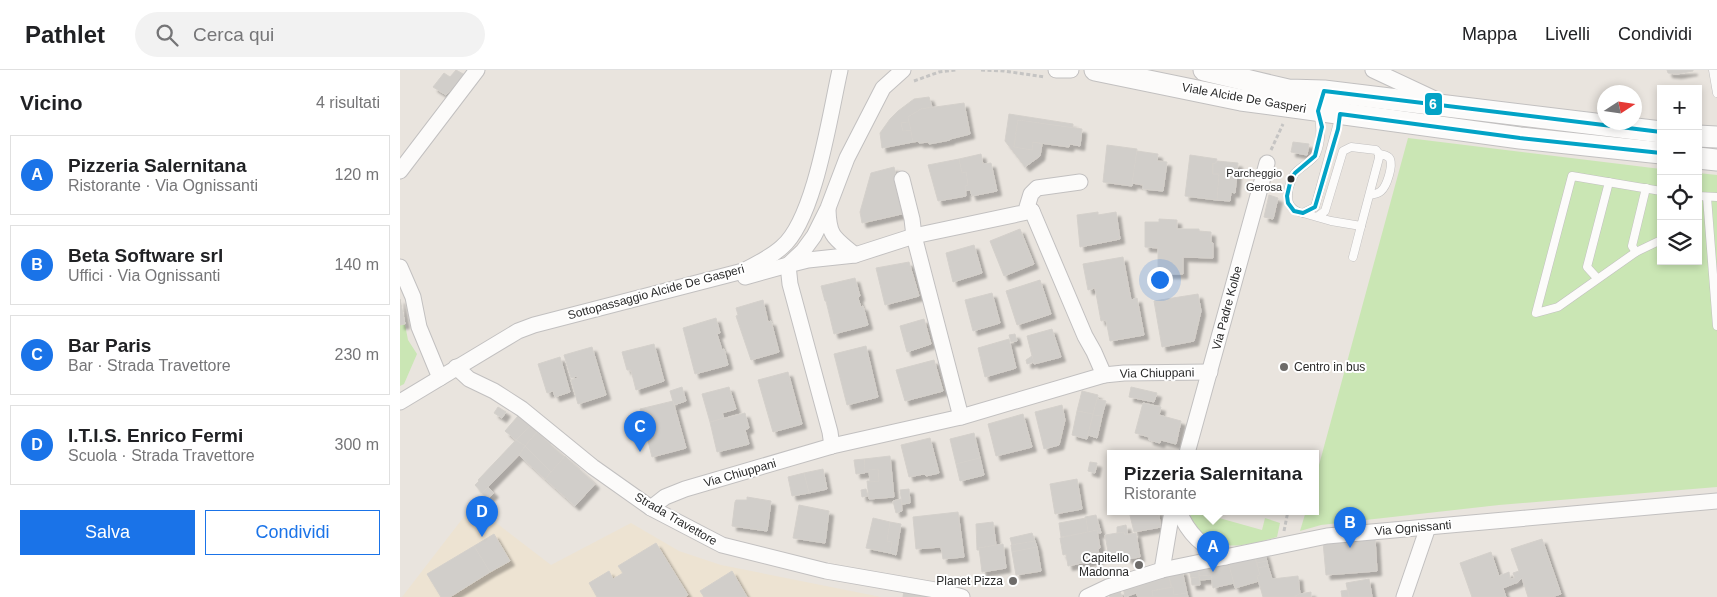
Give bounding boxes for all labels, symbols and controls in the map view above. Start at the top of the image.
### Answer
search box [135,12,485,57]
text: Pathlet [25,21,105,48]
icon: search [153,21,181,49]
text: Cerca qui [193,24,274,45]
text: Mappa [1462,24,1517,44]
text: Livelli [1545,24,1590,44]
text: Condividi [1618,24,1692,44]
street label: Viale Alcide De Gasperi [1181,80,1307,116]
north arrow [1597,85,1642,130]
map controls [1657,85,1702,265]
button: + [1657,85,1702,130]
text: Vicino [20,91,83,114]
line badge: 6 [1424,92,1443,116]
text: 4 risultati [316,94,380,111]
text: 6 [1429,96,1437,112]
button: − [1657,130,1702,175]
text: Pizzeria Salernitana [68,155,246,176]
text: A [31,166,43,183]
text: 120 m [335,166,379,183]
place label: Parcheggio Gerosa [1226,167,1283,193]
marker: Parcheggio Gerosa [1286,174,1296,184]
button: locate [1657,175,1702,220]
text: Ristorante · Via Ognissanti [68,177,258,194]
button: layers [1657,220,1702,265]
text: Beta Software srl [68,245,223,266]
text: B [31,256,43,273]
text: 140 m [335,256,379,273]
street label: Sottopassaggio Alcide De Gasperi [566,262,746,322]
street label: Via Padre Kolbe [1209,264,1245,352]
text: Uffici · Via Ognissanti [68,267,220,284]
your location [1147,267,1173,293]
text: Bar Paris [68,335,151,356]
text: C [31,346,43,363]
text: 230 m [335,346,379,363]
text: Bar · Strada Travettore [68,357,231,374]
place label: Centro in bus [1294,360,1365,374]
marker: Centro in bus [1278,361,1290,373]
street label: Via Chiuppani [1120,365,1194,381]
pin: C [624,411,656,452]
text: I.T.I.S. Enrico Fermi [68,425,243,446]
text: D [31,436,43,453]
text: 300 m [335,436,379,453]
text: Scuola · Strada Travettore [68,447,255,464]
popup [1107,450,1319,515]
street label: Via Chiuppani [702,456,778,490]
text: Pizzeria Salernitana [1124,463,1302,484]
text: Ristorante [1124,485,1197,502]
street label: Strada Travettore [632,490,720,548]
pin: D [466,496,498,537]
pin: B [1334,507,1366,548]
button: Salva [20,510,195,555]
button: Condividi [205,510,380,555]
street label: Via Ognissanti [1374,518,1452,538]
pin: A [1197,531,1229,572]
place label: Capitello Madonna [1079,551,1129,579]
marker: Capitello Madonna [1133,559,1145,571]
place label: Planet Pizza [936,574,1003,588]
marker: Planet Pizza [1007,575,1019,587]

